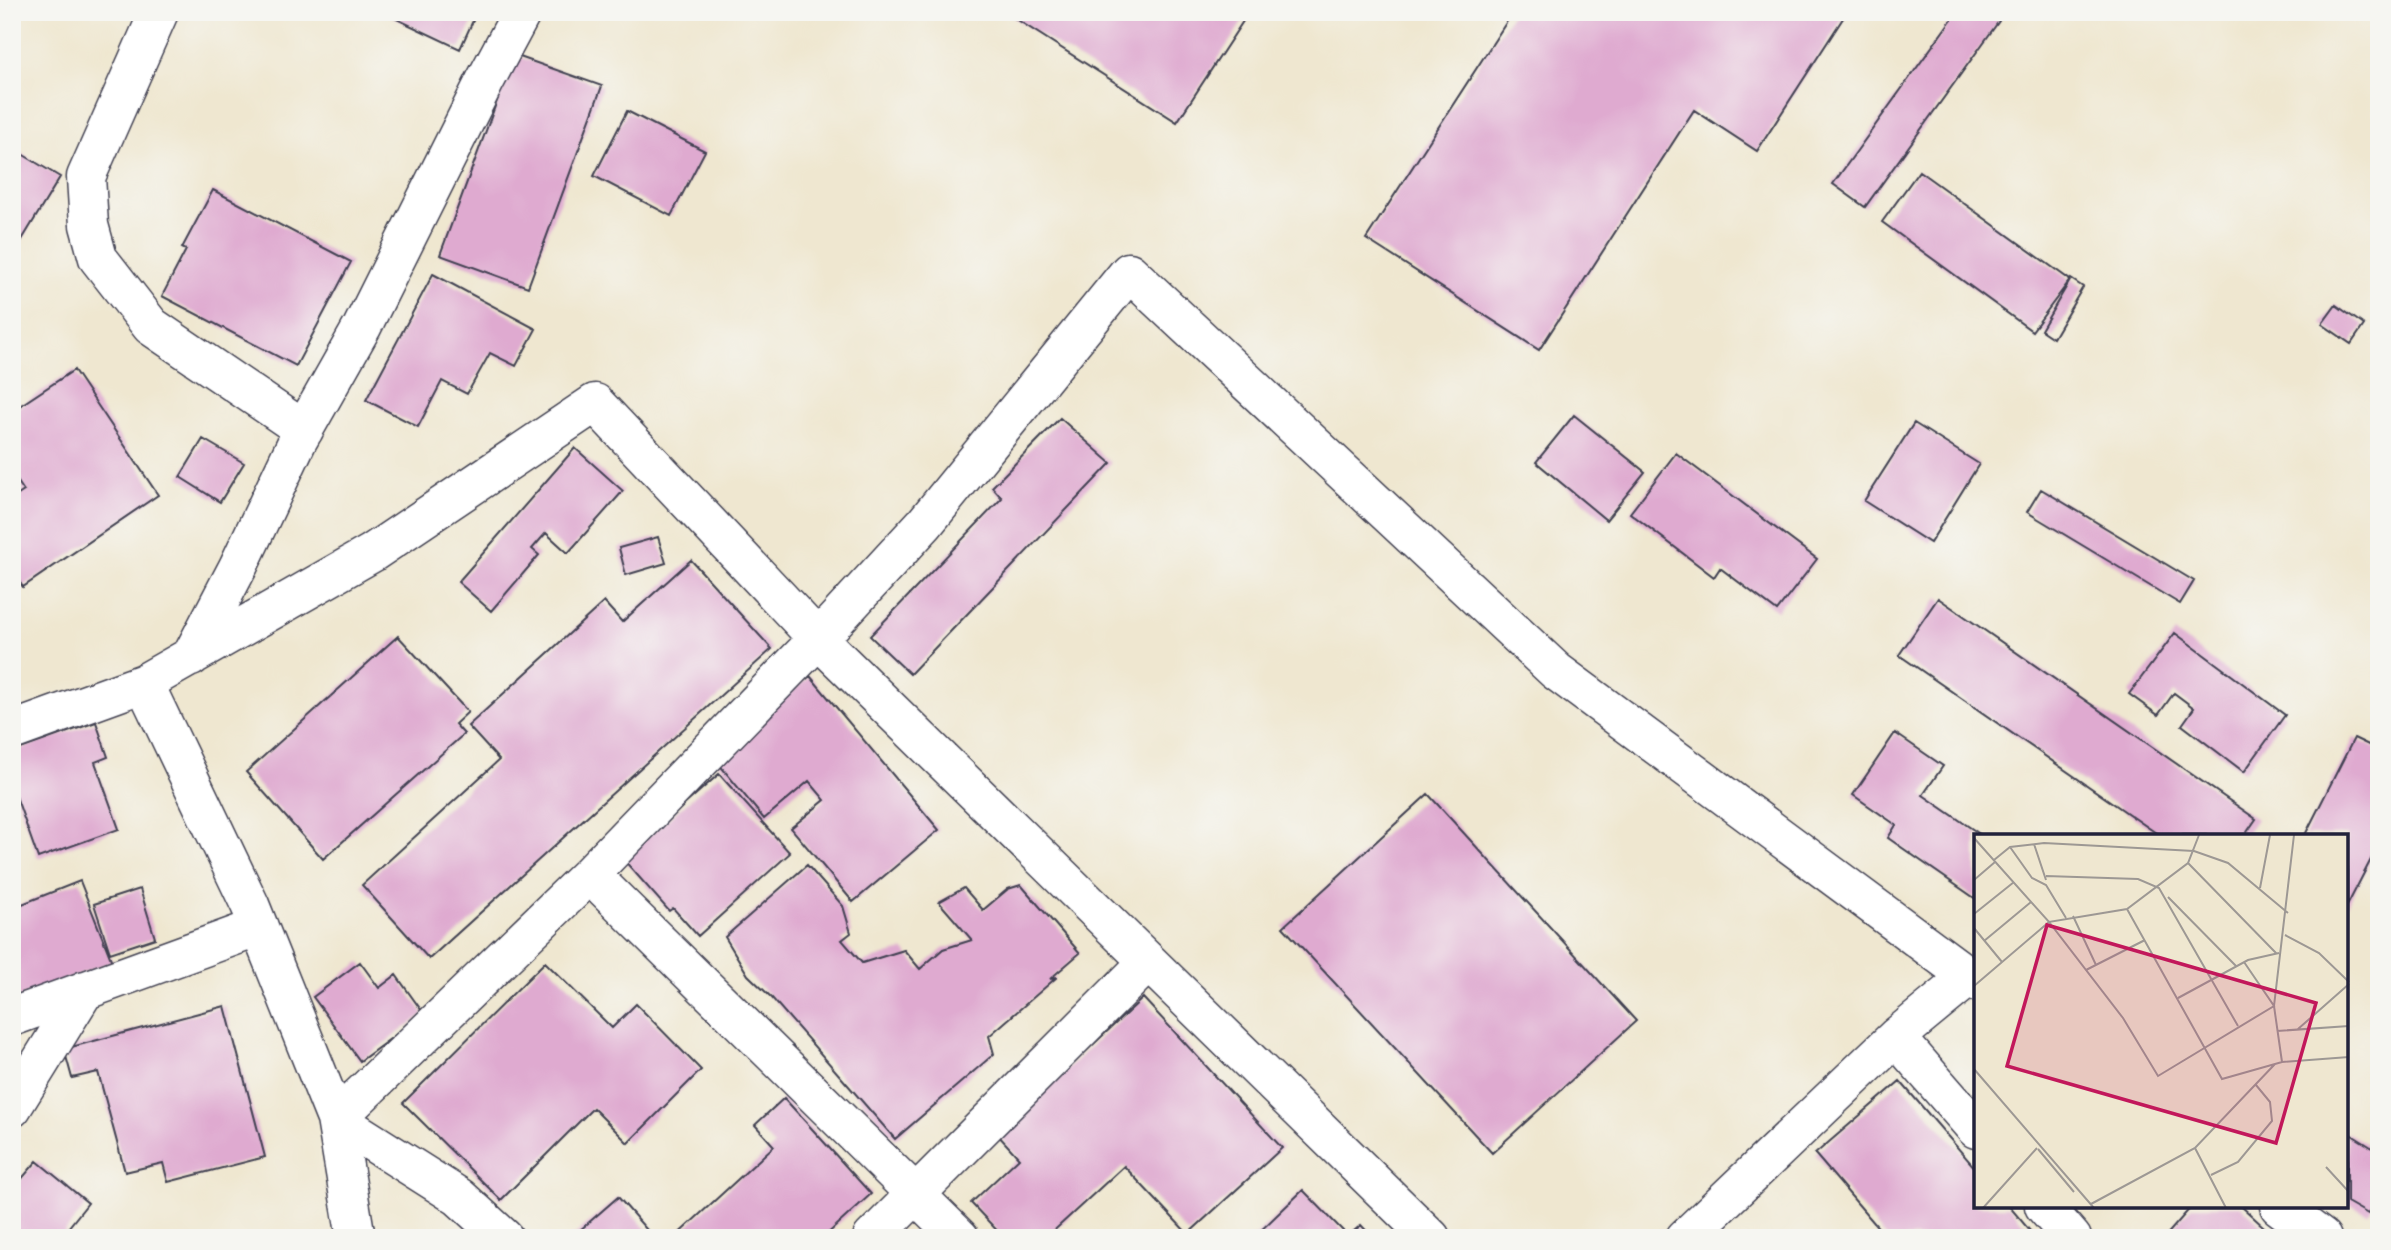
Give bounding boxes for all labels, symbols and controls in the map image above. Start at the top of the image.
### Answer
inset map [1974,834,2349,1208]

